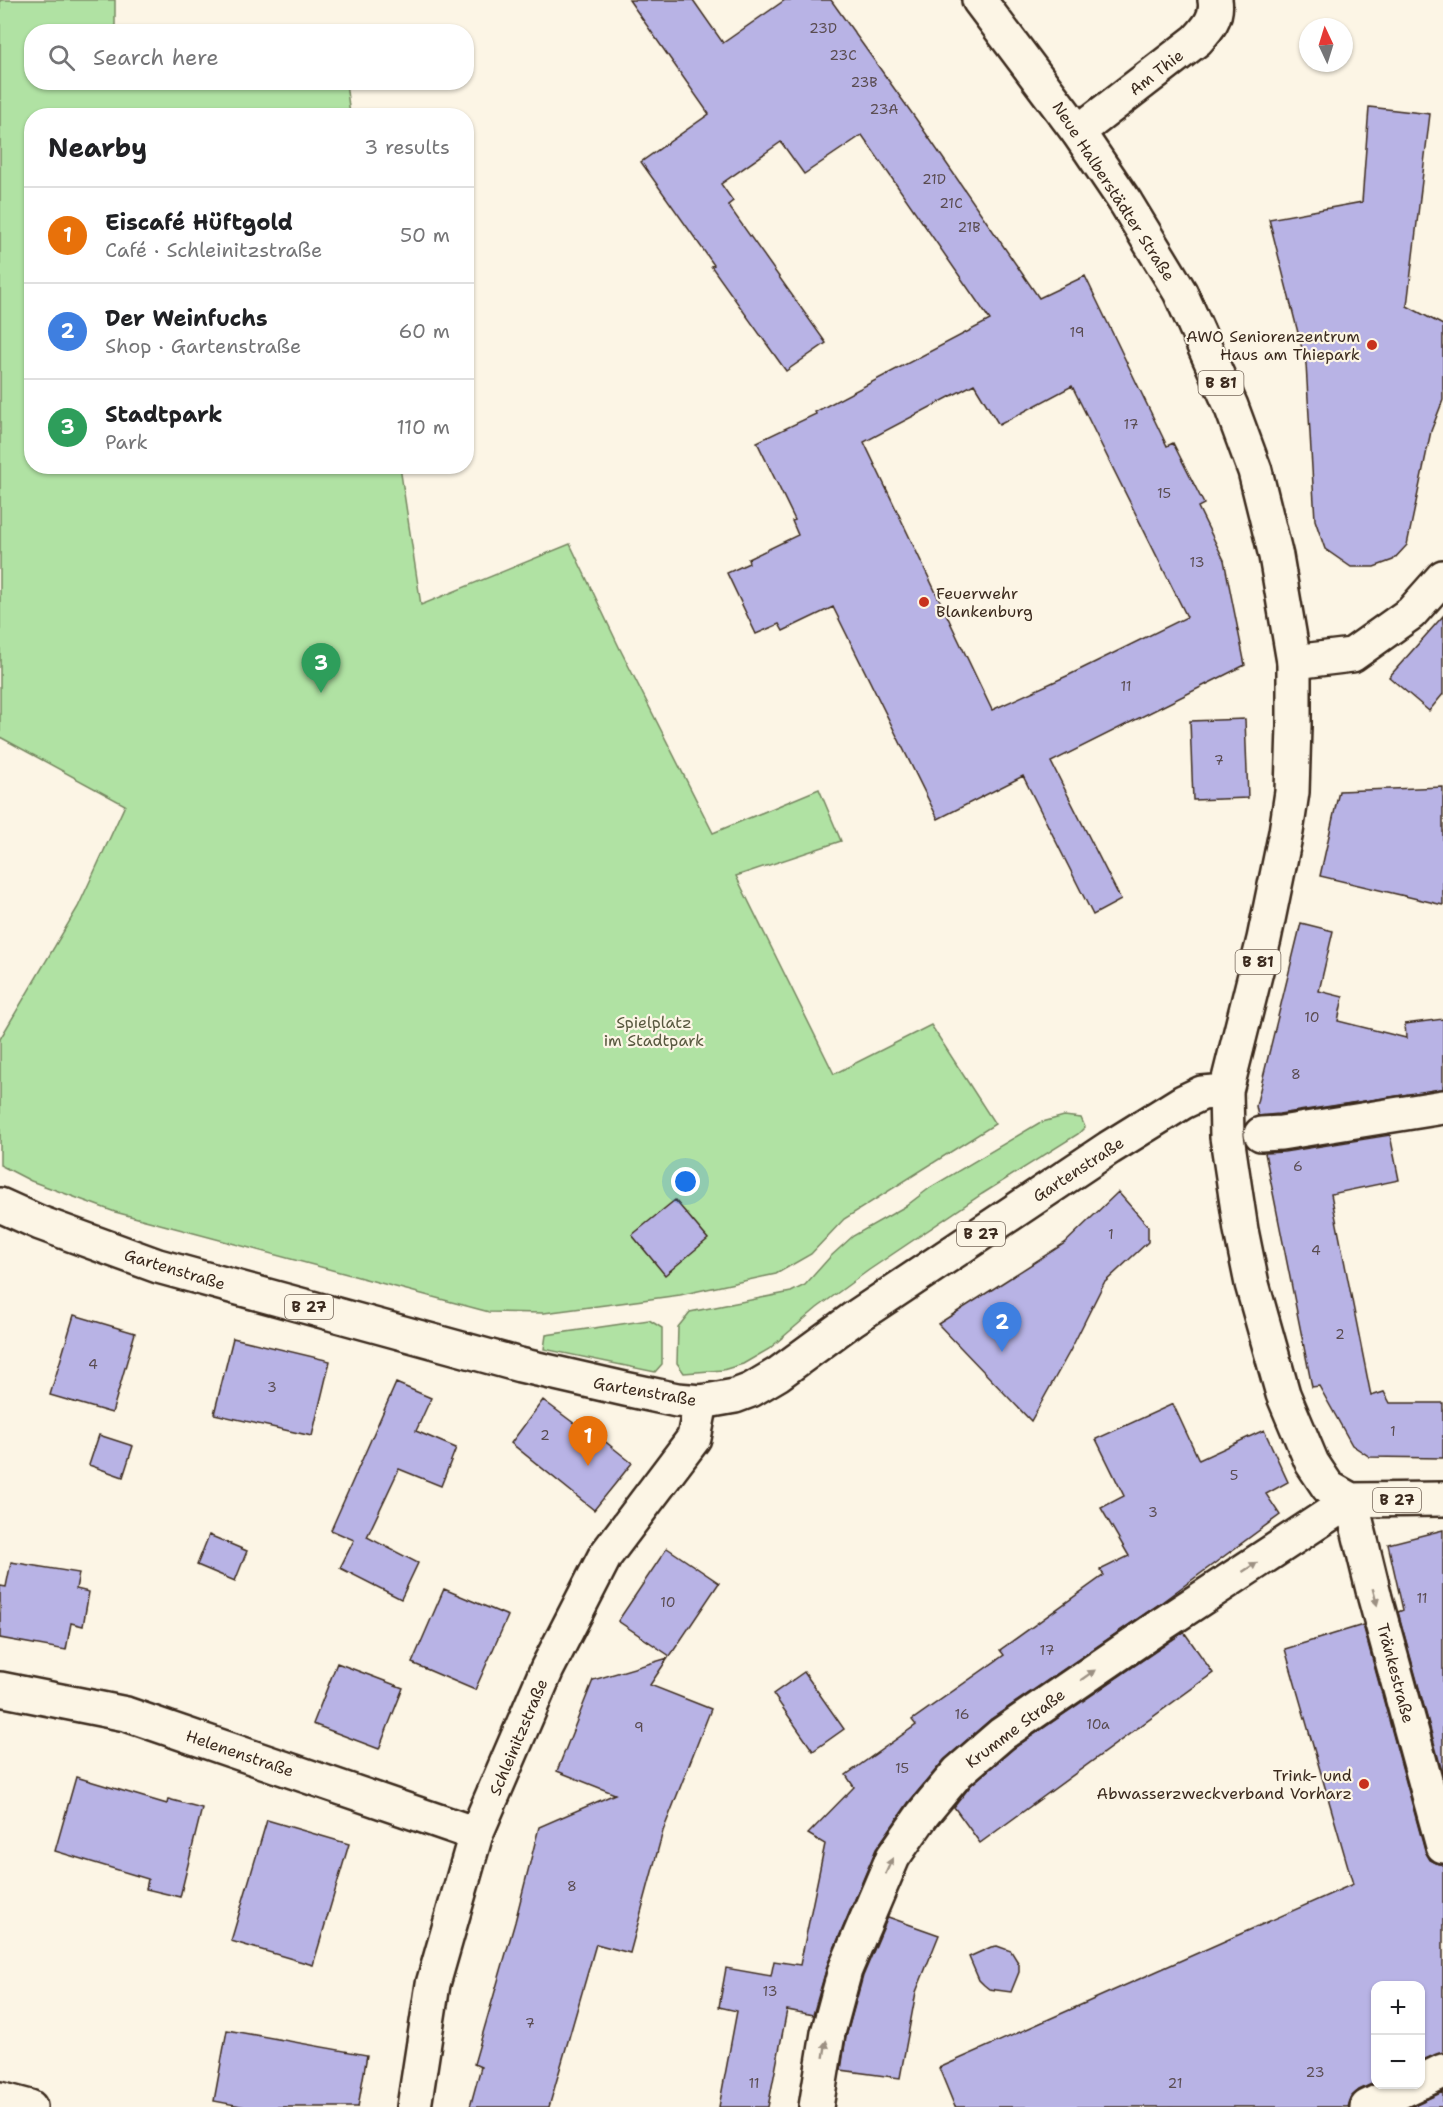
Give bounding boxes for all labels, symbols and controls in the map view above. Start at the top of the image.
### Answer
north arrow [1299,18,1353,72]
house number: 23D [809,19,837,37]
search box [24,24,474,90]
icon: search [45,41,78,74]
text: Search here [93,43,219,72]
street label: Am Thie [1125,45,1188,100]
house number: 23C [829,46,857,64]
house number: 23B [850,73,878,91]
street label: Neue Halberstädter Straße [1048,98,1180,285]
house number: 23A [870,100,898,118]
text: Nearby [48,130,147,165]
text: 3 results [364,134,450,160]
house number: 21D [922,170,946,188]
house number: 21C [939,194,963,212]
text: Eiscafé Hüftgold [105,208,293,237]
house number: 21B [957,218,981,236]
text: 1 [63,222,72,248]
text: 50 m [400,222,450,248]
text: Café · Schleinitzstraße [105,237,322,263]
text: Der Weinfuchs [105,304,268,333]
text: 2 [61,318,75,344]
text: 60 m [398,318,450,344]
house number: 19 [1069,323,1085,341]
place label: AWO Seniorenzentrum Haus am Thiepark [1186,326,1360,365]
text: Shop · Gartenstraße [105,333,301,359]
marker: AWO Seniorenzentrum Haus am Thiepark [1365,338,1379,352]
road number: B 81 [1198,371,1244,395]
text: Stadtpark [105,400,223,429]
text: 3 [61,414,75,440]
text: 110 m [396,414,450,440]
house number: 17 [1124,415,1138,433]
text: Park [105,429,148,455]
house number: 15 [1157,484,1171,502]
house number: 13 [1190,553,1204,571]
place label: Feuerwehr Blankenburg [936,583,1033,622]
marker: Feuerwehr Blankenburg [917,595,931,609]
pin: 3 [302,644,340,693]
house number: 11 [1120,677,1132,695]
house number: 7 [1214,751,1224,769]
road number: B 81 [1236,950,1280,974]
house number: 10 [1304,1008,1320,1026]
park label: Spielplatz im Stadtpark [604,1012,704,1051]
house number: 8 [1291,1065,1301,1083]
street label: Gartenstraße [1029,1132,1128,1207]
house number: 6 [1293,1157,1303,1175]
your location [671,1167,700,1196]
road number: B 27 [957,1222,1005,1246]
house number: 1 [1108,1225,1114,1243]
house number: 4 [1311,1241,1321,1259]
street label: Gartenstraße [122,1244,228,1295]
road number: B 27 [285,1295,333,1319]
pin: 2 [982,1302,1022,1352]
house number: 2 [1335,1325,1345,1343]
house number: 4 [88,1355,98,1373]
street label: Gartenstraße [592,1372,698,1411]
house number: 3 [267,1378,277,1396]
pin: 1 [568,1416,608,1466]
house number: 1 [1390,1422,1396,1440]
house number: 2 [540,1426,550,1444]
house number: 5 [1230,1466,1238,1484]
road number: B 27 [1373,1488,1421,1512]
house number: 3 [1148,1503,1158,1521]
one-way arrow [1242,1561,1258,1572]
one-way arrow [1370,1588,1380,1606]
house number: 11 [1416,1589,1428,1607]
house number: 10 [660,1593,676,1611]
street label: Tränkestraße [1372,1621,1419,1725]
house number: 17 [1040,1641,1054,1659]
one-way arrow [1079,1669,1095,1681]
street label: Schleinitzstraße [484,1676,552,1799]
street label: Krumme Straße [961,1684,1069,1773]
house number: 16 [954,1705,970,1723]
house number: 10a [1086,1715,1110,1733]
house number: 9 [634,1718,644,1736]
street label: Helenenstraße [183,1725,297,1782]
house number: 15 [895,1759,909,1777]
place label: Trink- und Abwasserzweckverband Vorharz [1097,1765,1352,1804]
marker: Trink- und Abwasserzweckverband Vorharz [1357,1777,1371,1791]
one-way arrow [884,1856,894,1874]
house number: 8 [567,1877,577,1895]
map controls [1371,1981,1425,2089]
button: + [1371,1981,1425,2035]
house number: 13 [763,1982,777,2000]
house number: 7 [525,2014,535,2032]
button: − [1371,2035,1425,2089]
one-way arrow [821,2040,830,2059]
house number: 23 [1306,2063,1324,2081]
house number: 11 [748,2074,760,2092]
house number: 21 [1168,2074,1182,2092]

